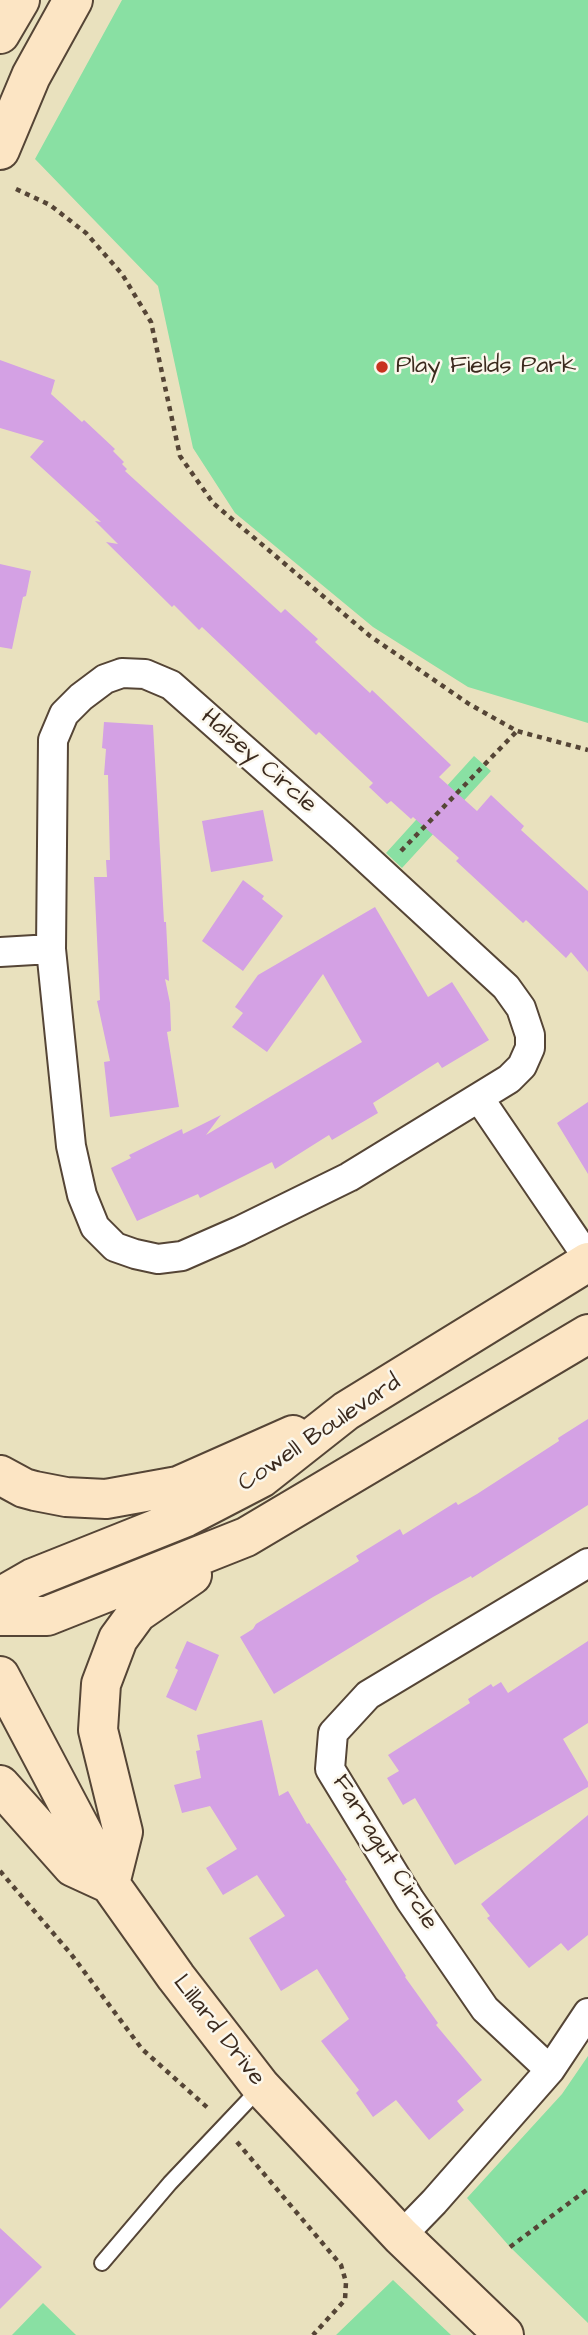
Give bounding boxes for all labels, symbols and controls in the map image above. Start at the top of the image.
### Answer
place label: Play Fields Park [396,353,577,381]
marker: Play Fields Park [374,359,390,375]
street label: Halsey Circle [194,704,322,820]
street label: Cowell Boulevard [233,1369,407,1499]
street label: Farragut Circle [325,1770,443,1936]
street label: Lillard Drive [166,1970,270,2092]

